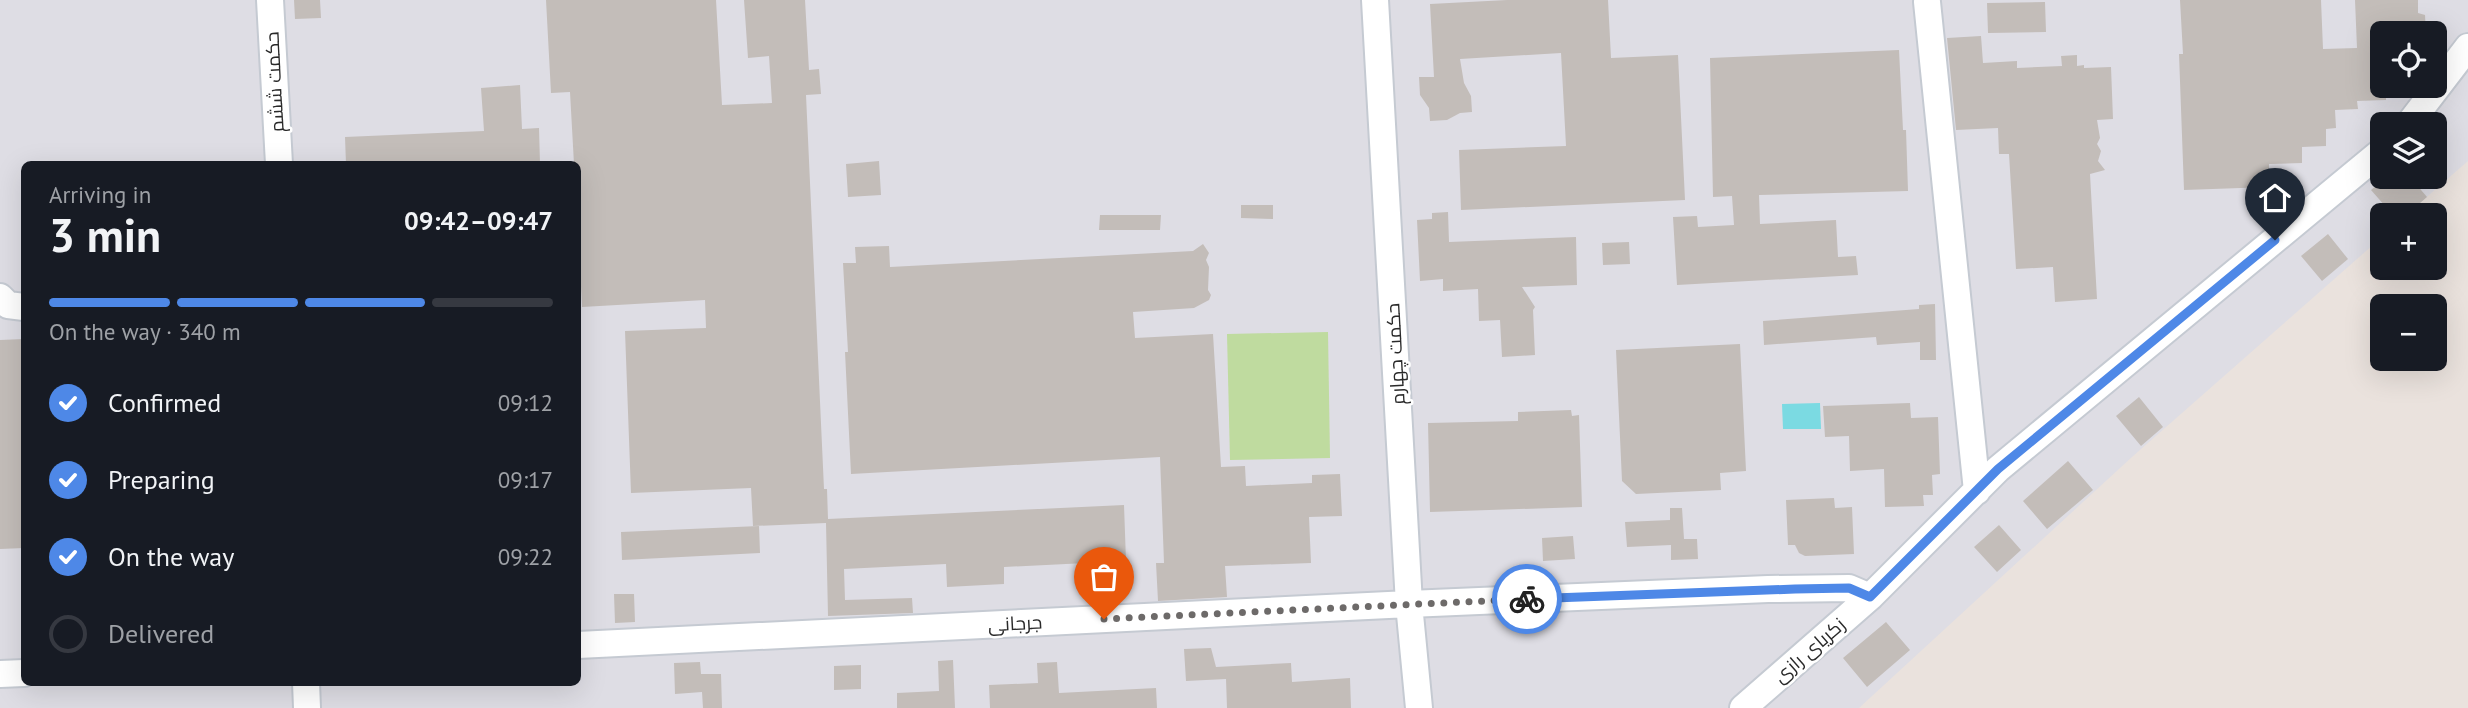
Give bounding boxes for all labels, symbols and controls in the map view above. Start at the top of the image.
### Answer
map controls [2370,21,2447,371]
button: locate [2370,21,2447,98]
street label: حکمت ششم [259,31,291,133]
button: layers [2370,112,2447,189]
pin [2245,168,2305,240]
icon: home [2256,179,2294,217]
text: Arriving in [49,180,151,209]
button: + [2370,203,2447,280]
text: 09:42–09:47 [404,204,553,237]
text: 3 min [49,205,161,265]
button: − [2370,294,2447,371]
street label: حکمت چهارم [1380,302,1412,406]
text: On the way · 340 m [49,317,241,346]
icon: check [49,384,87,422]
text: Confirmed [108,386,221,419]
text: 09:12 [498,388,553,417]
icon: check [49,461,87,499]
text: Preparing [108,463,215,496]
text: 09:17 [498,465,553,494]
icon: check [49,538,87,576]
text: On the way [108,540,234,573]
text: 09:22 [498,542,553,571]
pin [1074,547,1134,619]
icon: bag [1085,558,1123,596]
courier [1492,564,1562,634]
icon: bike [1508,580,1546,618]
street label: جرجانی [987,610,1043,636]
street label: زکریای رازی [1768,612,1850,688]
text: Delivered [108,617,214,650]

